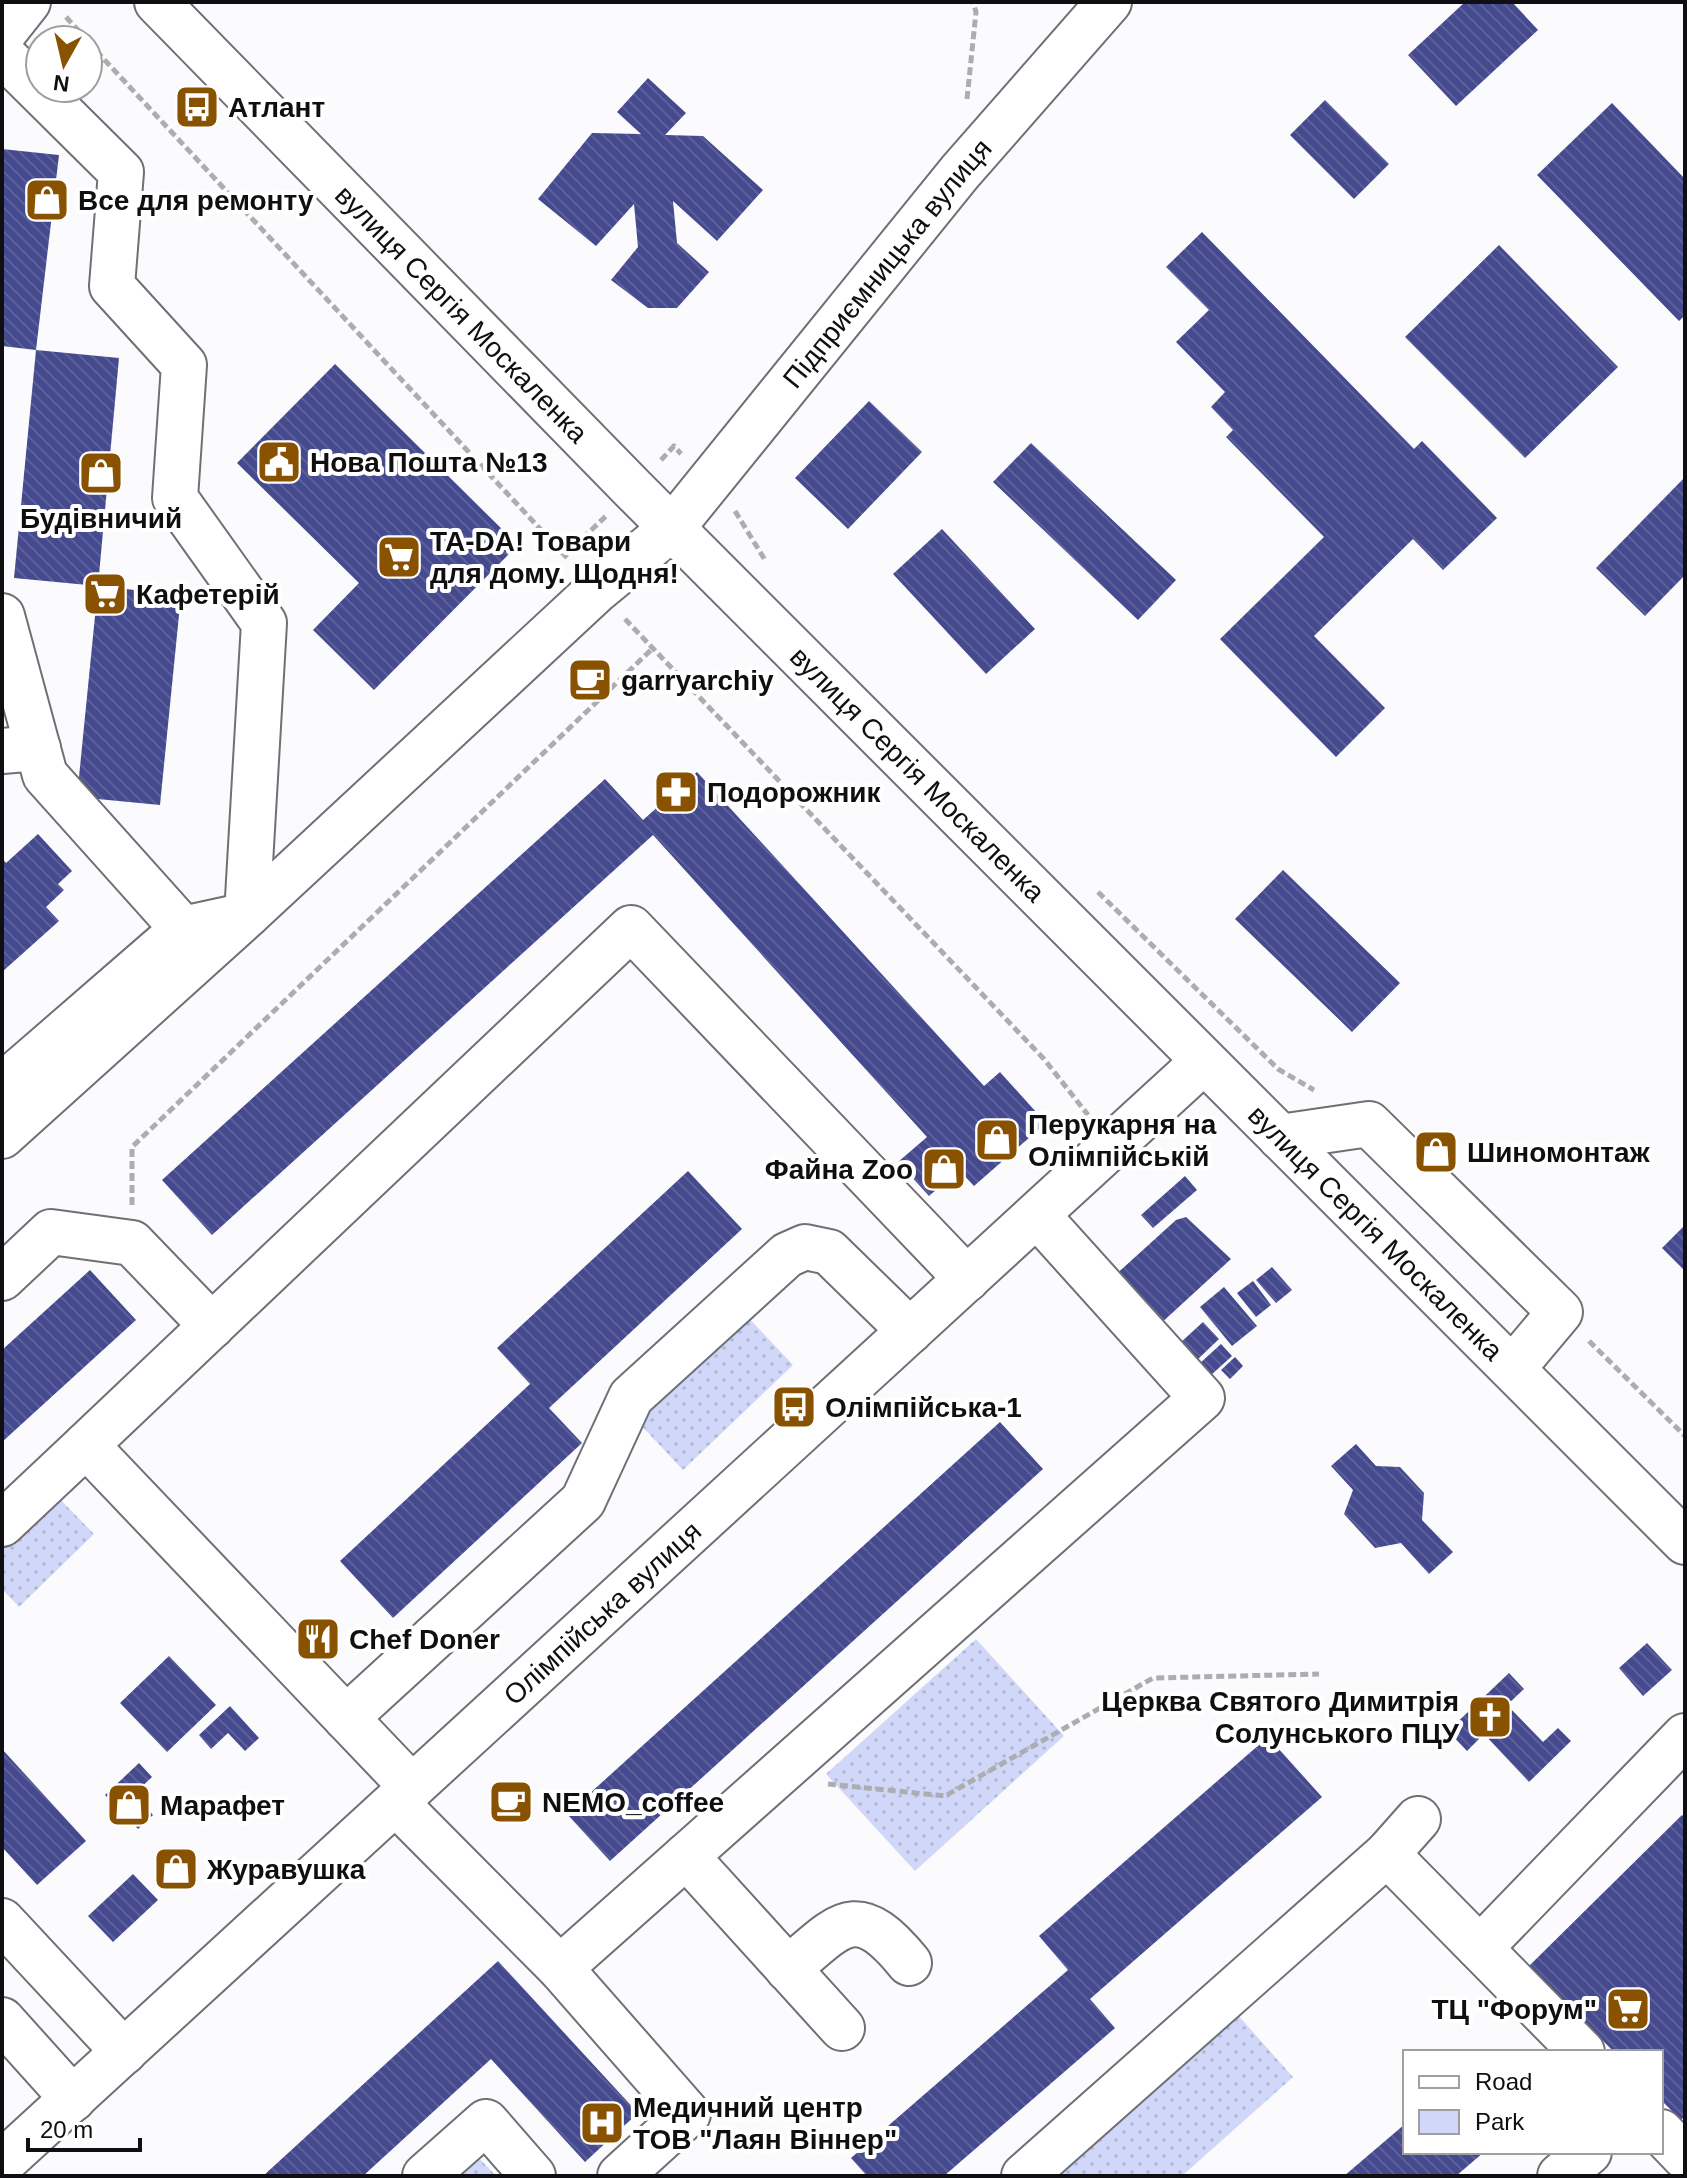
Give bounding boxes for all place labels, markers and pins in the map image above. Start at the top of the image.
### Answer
bus stop icon: Атлант [173,83,221,131]
place label: Атлант [228,92,325,123]
shop icon: Все для ремонту [23,176,71,224]
place label: Все для ремонту [78,185,314,216]
public building icon: Нова Пошта №13 [255,438,303,486]
place label: Нова Пошта №13 [310,447,548,478]
shop icon: Будівничий [77,449,125,497]
place label: Будівничий [20,503,182,534]
place label: TA-DA! Товари для дому. Щодня! [430,526,679,589]
supermarket icon: TA-DA! Товари для дому. Щодня! [375,533,423,581]
supermarket icon: Кафетерій [81,570,129,618]
place label: Кафетерій [136,579,280,610]
cafe icon: garryarchiy [566,656,614,704]
place label: garryarchiy [621,665,774,696]
pharmacy icon: Подорожник [652,768,700,816]
place label: Подорожник [707,777,882,808]
place label: Перукарня на Олімпійській [1028,1109,1217,1172]
shop icon: Перукарня на Олімпійській [973,1116,1021,1164]
shop icon: Шиномонтаж [1412,1128,1460,1176]
place label: Шиномонтаж [1467,1137,1651,1168]
shop icon: Файна Zoo [920,1145,968,1193]
place label: Файна Zoo [765,1154,913,1185]
bus stop icon: Олімпійська-1 [770,1383,818,1431]
place label: Олімпійська-1 [825,1392,1022,1423]
restaurant icon: Chef Doner [294,1615,342,1663]
place label: Chef Doner [349,1624,500,1655]
place label: Церква Святого Димитрія Солунського ПЦУ [1101,1686,1460,1749]
church icon: Церква Святого Димитрія Солунського ПЦУ [1466,1693,1514,1741]
cafe icon: NEMO_coffee [487,1778,535,1826]
shop icon: Марафет [105,1781,153,1829]
place label: NEMO_coffee [542,1787,724,1818]
place label: Марафет [160,1790,285,1821]
shop icon: Журавушка [152,1845,200,1893]
place label: Журавушка [206,1854,366,1885]
supermarket icon: ТЦ "Форум" [1604,1985,1652,2033]
place label: ТЦ "Форум" [1431,1994,1597,2025]
place label: Медичний центр ТОВ "Лаян Віннер" [633,2092,897,2155]
hospital icon: Медичний центр ТОВ "Лаян Віннер" [578,2099,626,2147]

